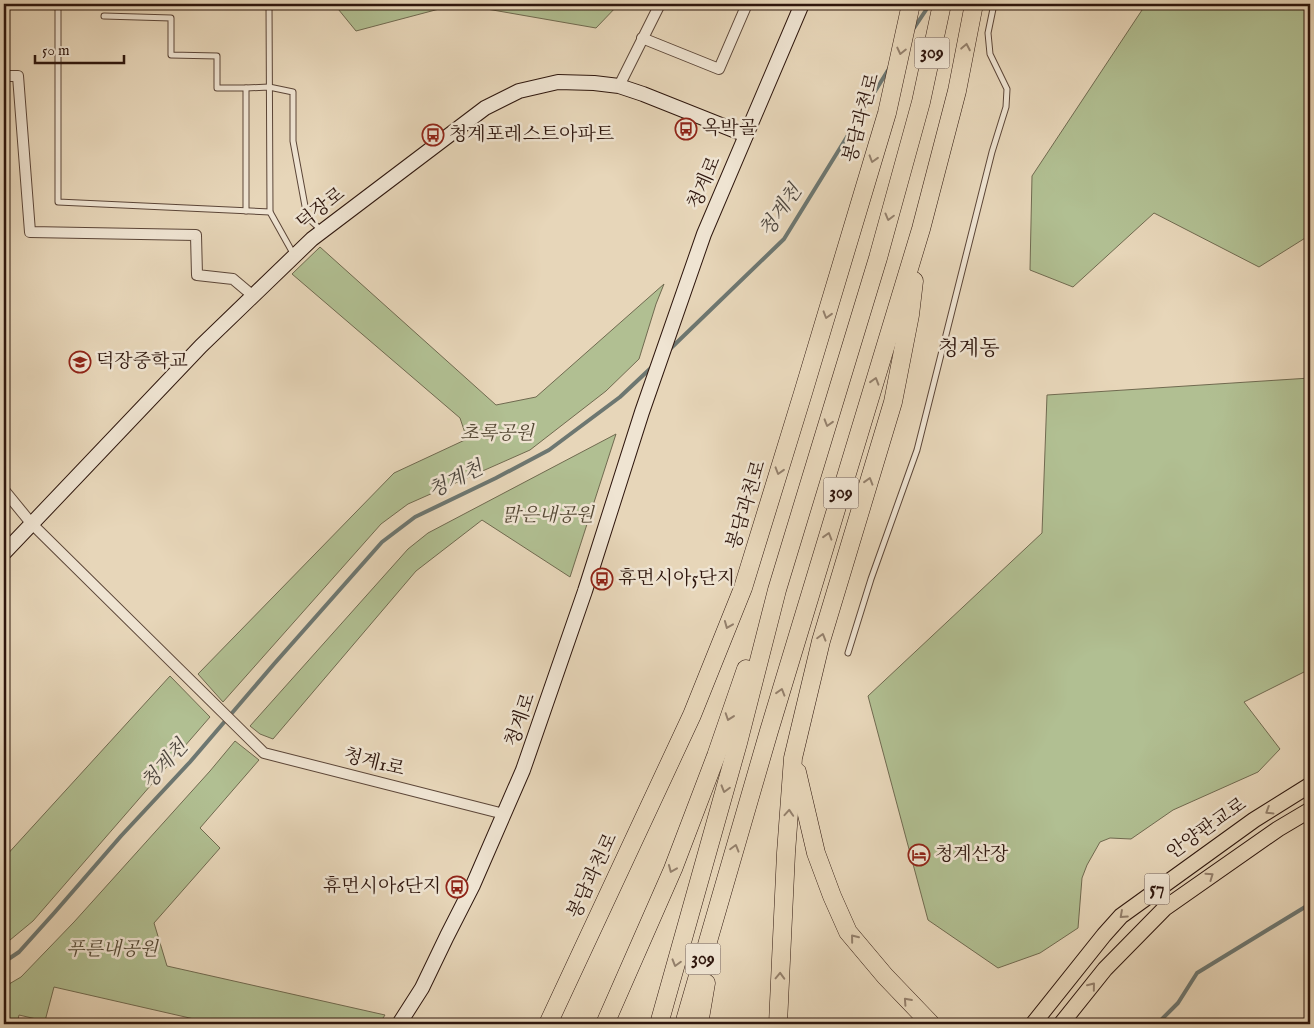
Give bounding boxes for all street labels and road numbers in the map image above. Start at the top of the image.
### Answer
road number: 309 [914,38,950,68]
street label: 봉담과천로 [839,71,885,165]
street label: 청계로 [683,153,727,213]
street label: 덕장로 [292,183,350,235]
street label: 봉담과천로 [722,458,772,552]
road number: 309 [824,478,858,508]
street label: 청계로 [501,690,541,750]
street label: 청계1로 [341,744,407,782]
street label: 안양판교로 [1163,793,1251,865]
street label: 봉담과천로 [563,829,623,923]
road number: 57 [1144,874,1170,904]
road number: 309 [686,944,720,974]

